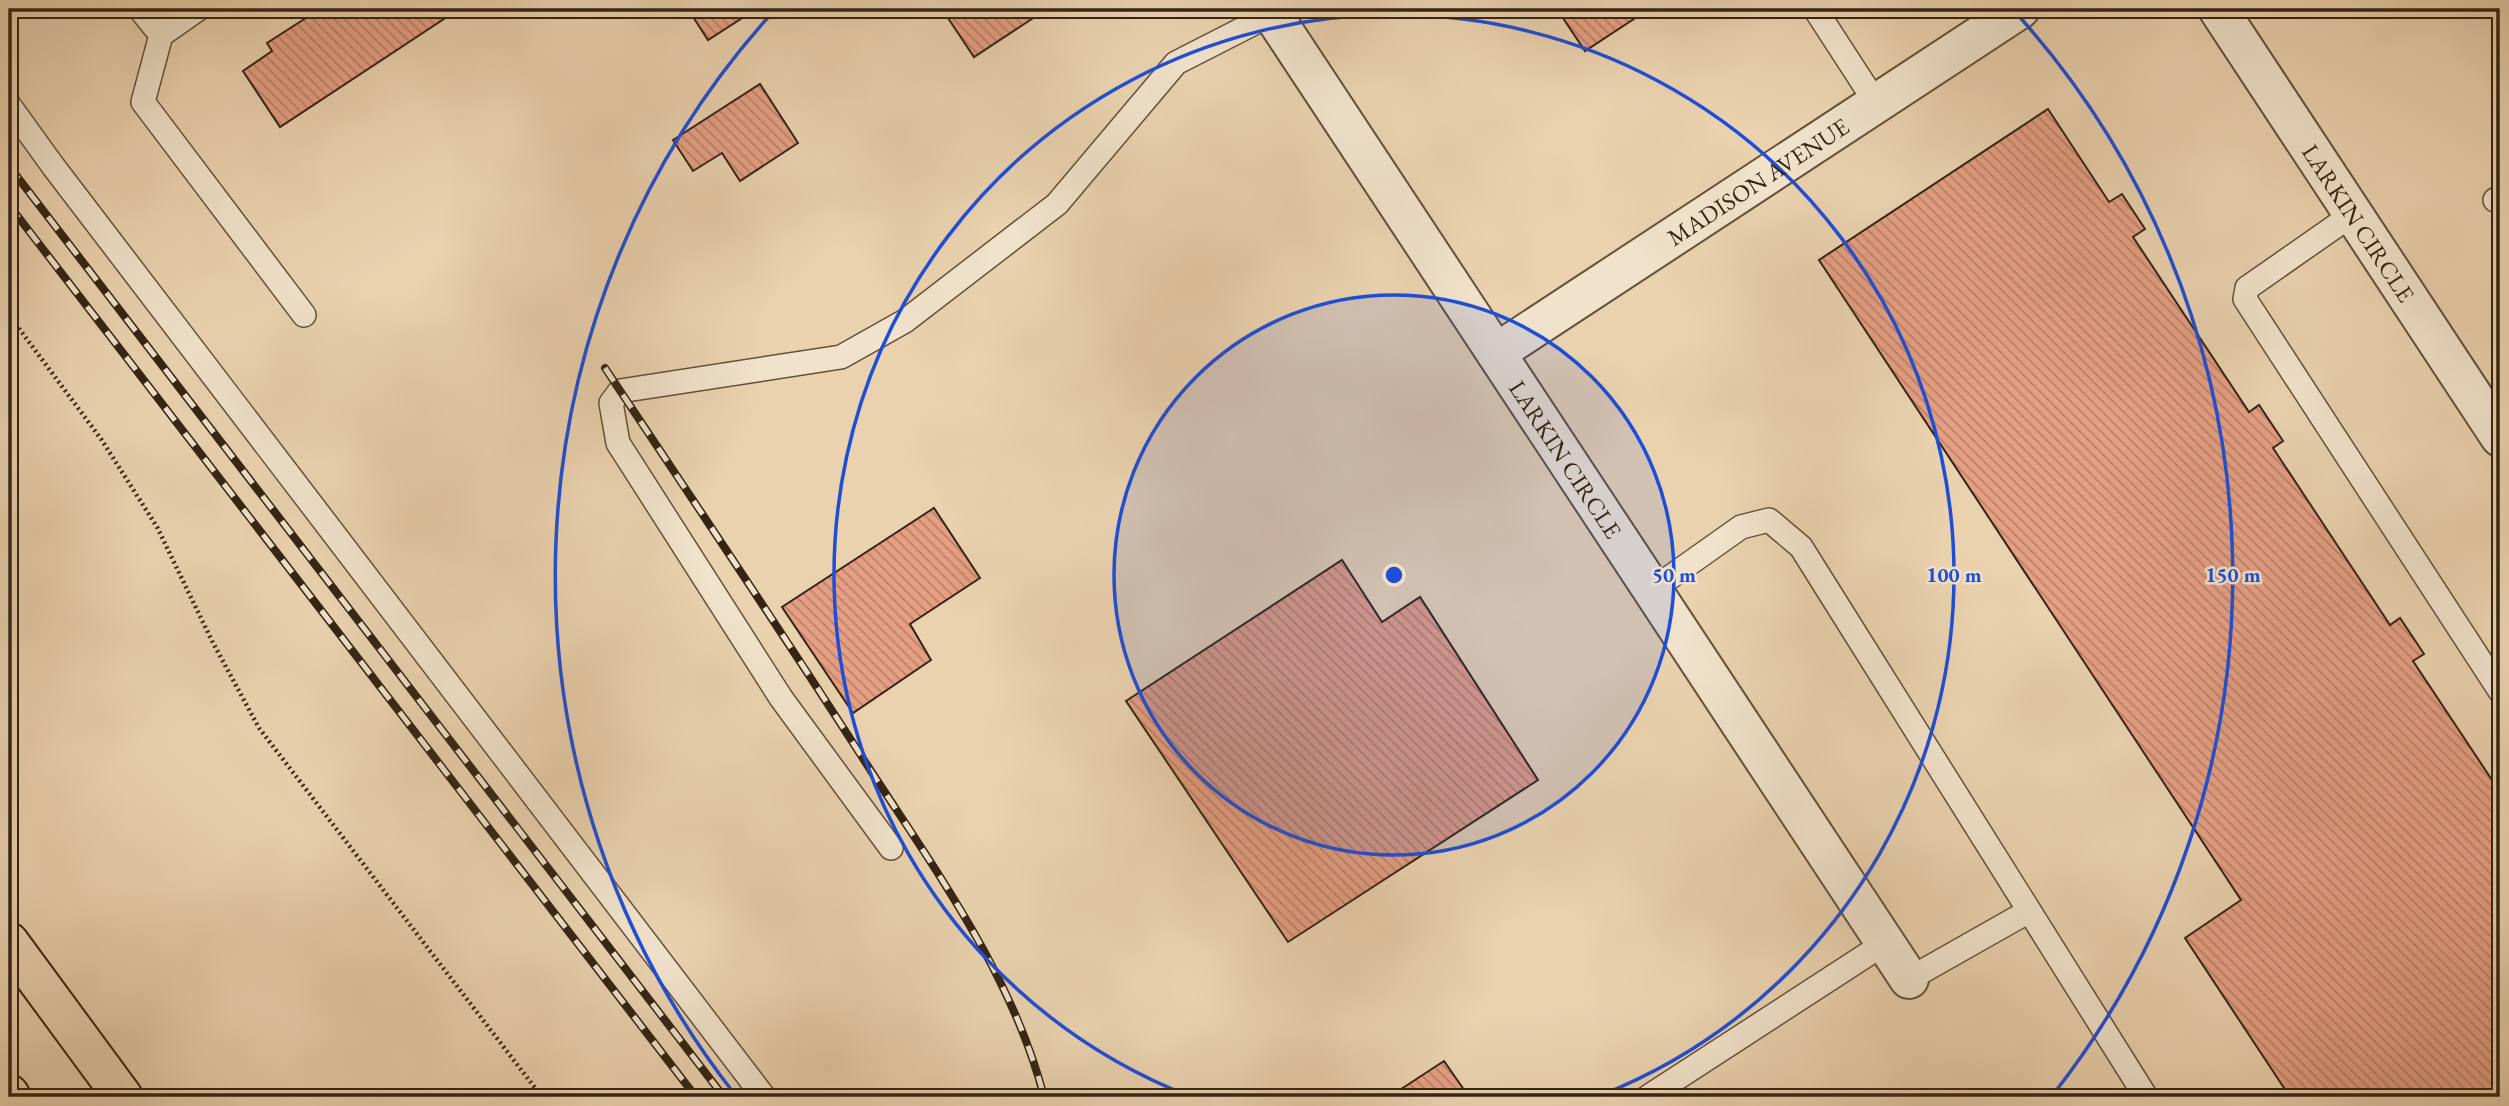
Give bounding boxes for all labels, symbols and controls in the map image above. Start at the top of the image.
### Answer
street label: MADISON AVENUE [1661,110,1854,252]
street label: LARKIN CIRCLE [2296,138,2422,308]
street label: LARKIN CIRCLE [1502,374,1629,544]
text: 50 m [1652,561,1696,588]
text: 100 m [1926,561,1982,588]
text: 150 m [2205,561,2261,588]
centre of rings [1382,563,1406,587]

